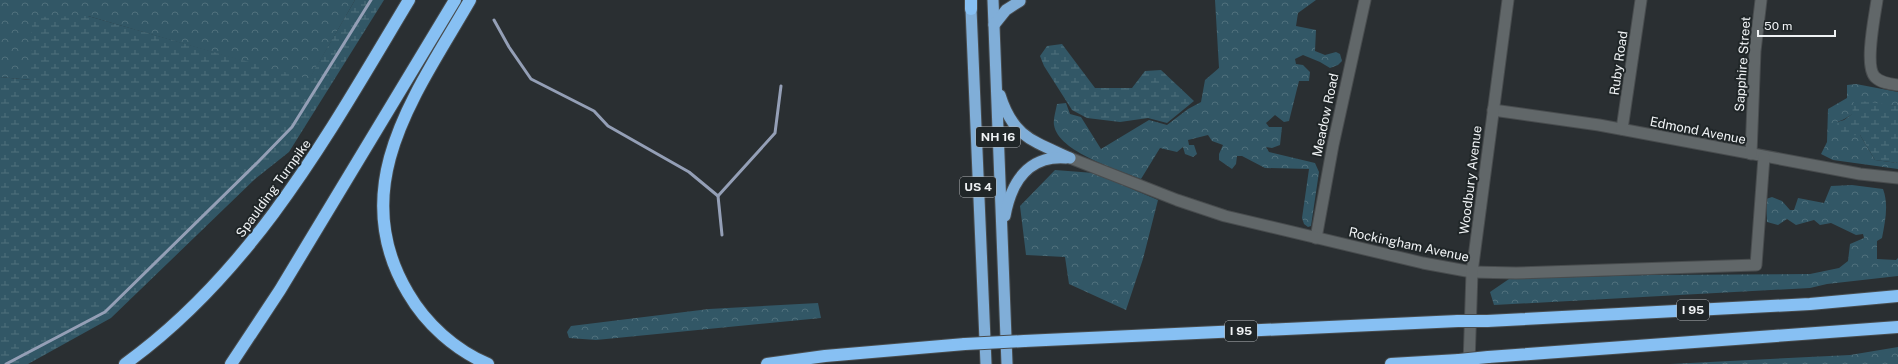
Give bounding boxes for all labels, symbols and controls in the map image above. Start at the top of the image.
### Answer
scale bar [1758,12,1835,38]
street label: Sapphire Street [1732,16,1753,112]
text: 50 m [1764,19,1792,33]
street label: Ruby Road [1607,30,1630,96]
street label: Meadow Road [1309,72,1342,158]
street label: Edmond Avenue [1649,114,1747,147]
street label: Woodbury Avenue [1456,125,1485,235]
road number: NH 16 [976,127,1020,147]
street label: Spaulding Turnpike [233,136,314,240]
road number: US 4 [960,177,996,197]
street label: Rockingham Avenue [1347,224,1471,265]
road number: I 95 [1677,300,1709,320]
road number: I 95 [1225,321,1257,341]

